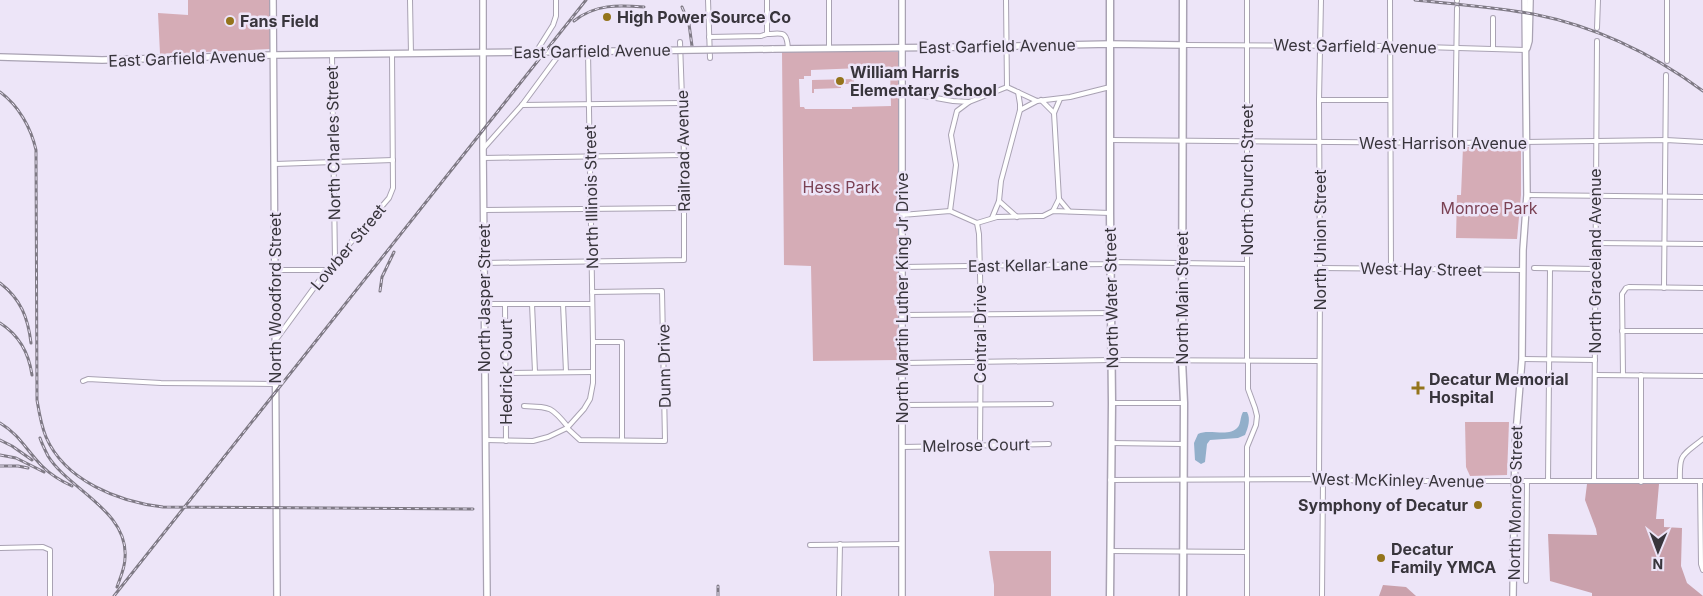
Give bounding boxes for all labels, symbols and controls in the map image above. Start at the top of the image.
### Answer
place label: High Power Source Co [617,7,791,27]
place label: Fans Field [240,11,319,31]
marker: High Power Source Co [601,11,613,23]
marker: Fans Field [224,15,236,27]
street label: East Garfield Avenue [918,35,1076,57]
street label: West Garfield Avenue [1273,35,1437,57]
street label: East Garfield Avenue [513,40,671,62]
street label: East Garfield Avenue [108,45,266,71]
place label: William Harris Elementary School [850,62,997,100]
street label: North Charles Street [322,65,344,221]
marker: William Harris Elementary School [834,75,846,87]
street label: Railroad Avenue [672,90,694,212]
street label: North Church Street [1237,104,1257,256]
street label: North Illinois Street [580,125,602,269]
street label: West Harrison Avenue [1359,133,1527,153]
street label: North Graceland Avenue [1585,168,1605,354]
street label: North Union Street [1310,169,1330,311]
street label: North Martin Luther King Jr Drive [892,173,912,423]
park label: Hess Park [803,177,880,197]
park label: Monroe Park [1441,198,1538,218]
street label: Lowber Street [306,200,390,294]
street label: North Woodford Street [265,212,285,384]
street label: North Jasper Street [474,224,494,372]
street label: North Water Street [1100,227,1122,369]
street label: North Main Street [1172,231,1192,365]
street label: East Kellar Lane [968,254,1088,276]
street label: West Hay Street [1360,258,1482,280]
street label: Central Drive [970,285,990,383]
street label: Hedrick Court [496,319,516,425]
street label: Dunn Drive [653,324,675,408]
place label: Decatur Memorial Hospital [1429,369,1569,407]
marker: Decatur Memorial Hospital [1411,381,1425,395]
street label: North Monroe Street [1504,425,1526,581]
street label: Melrose Court [922,434,1030,456]
street label: West McKinley Avenue [1311,468,1485,492]
place label: Symphony of Decatur [1298,495,1468,515]
marker: Symphony of Decatur [1472,499,1484,511]
north arrow [1633,526,1683,576]
place label: Decatur Family YMCA [1391,539,1496,577]
marker: Decatur Family YMCA [1375,552,1387,564]
text: N [1652,556,1663,573]

